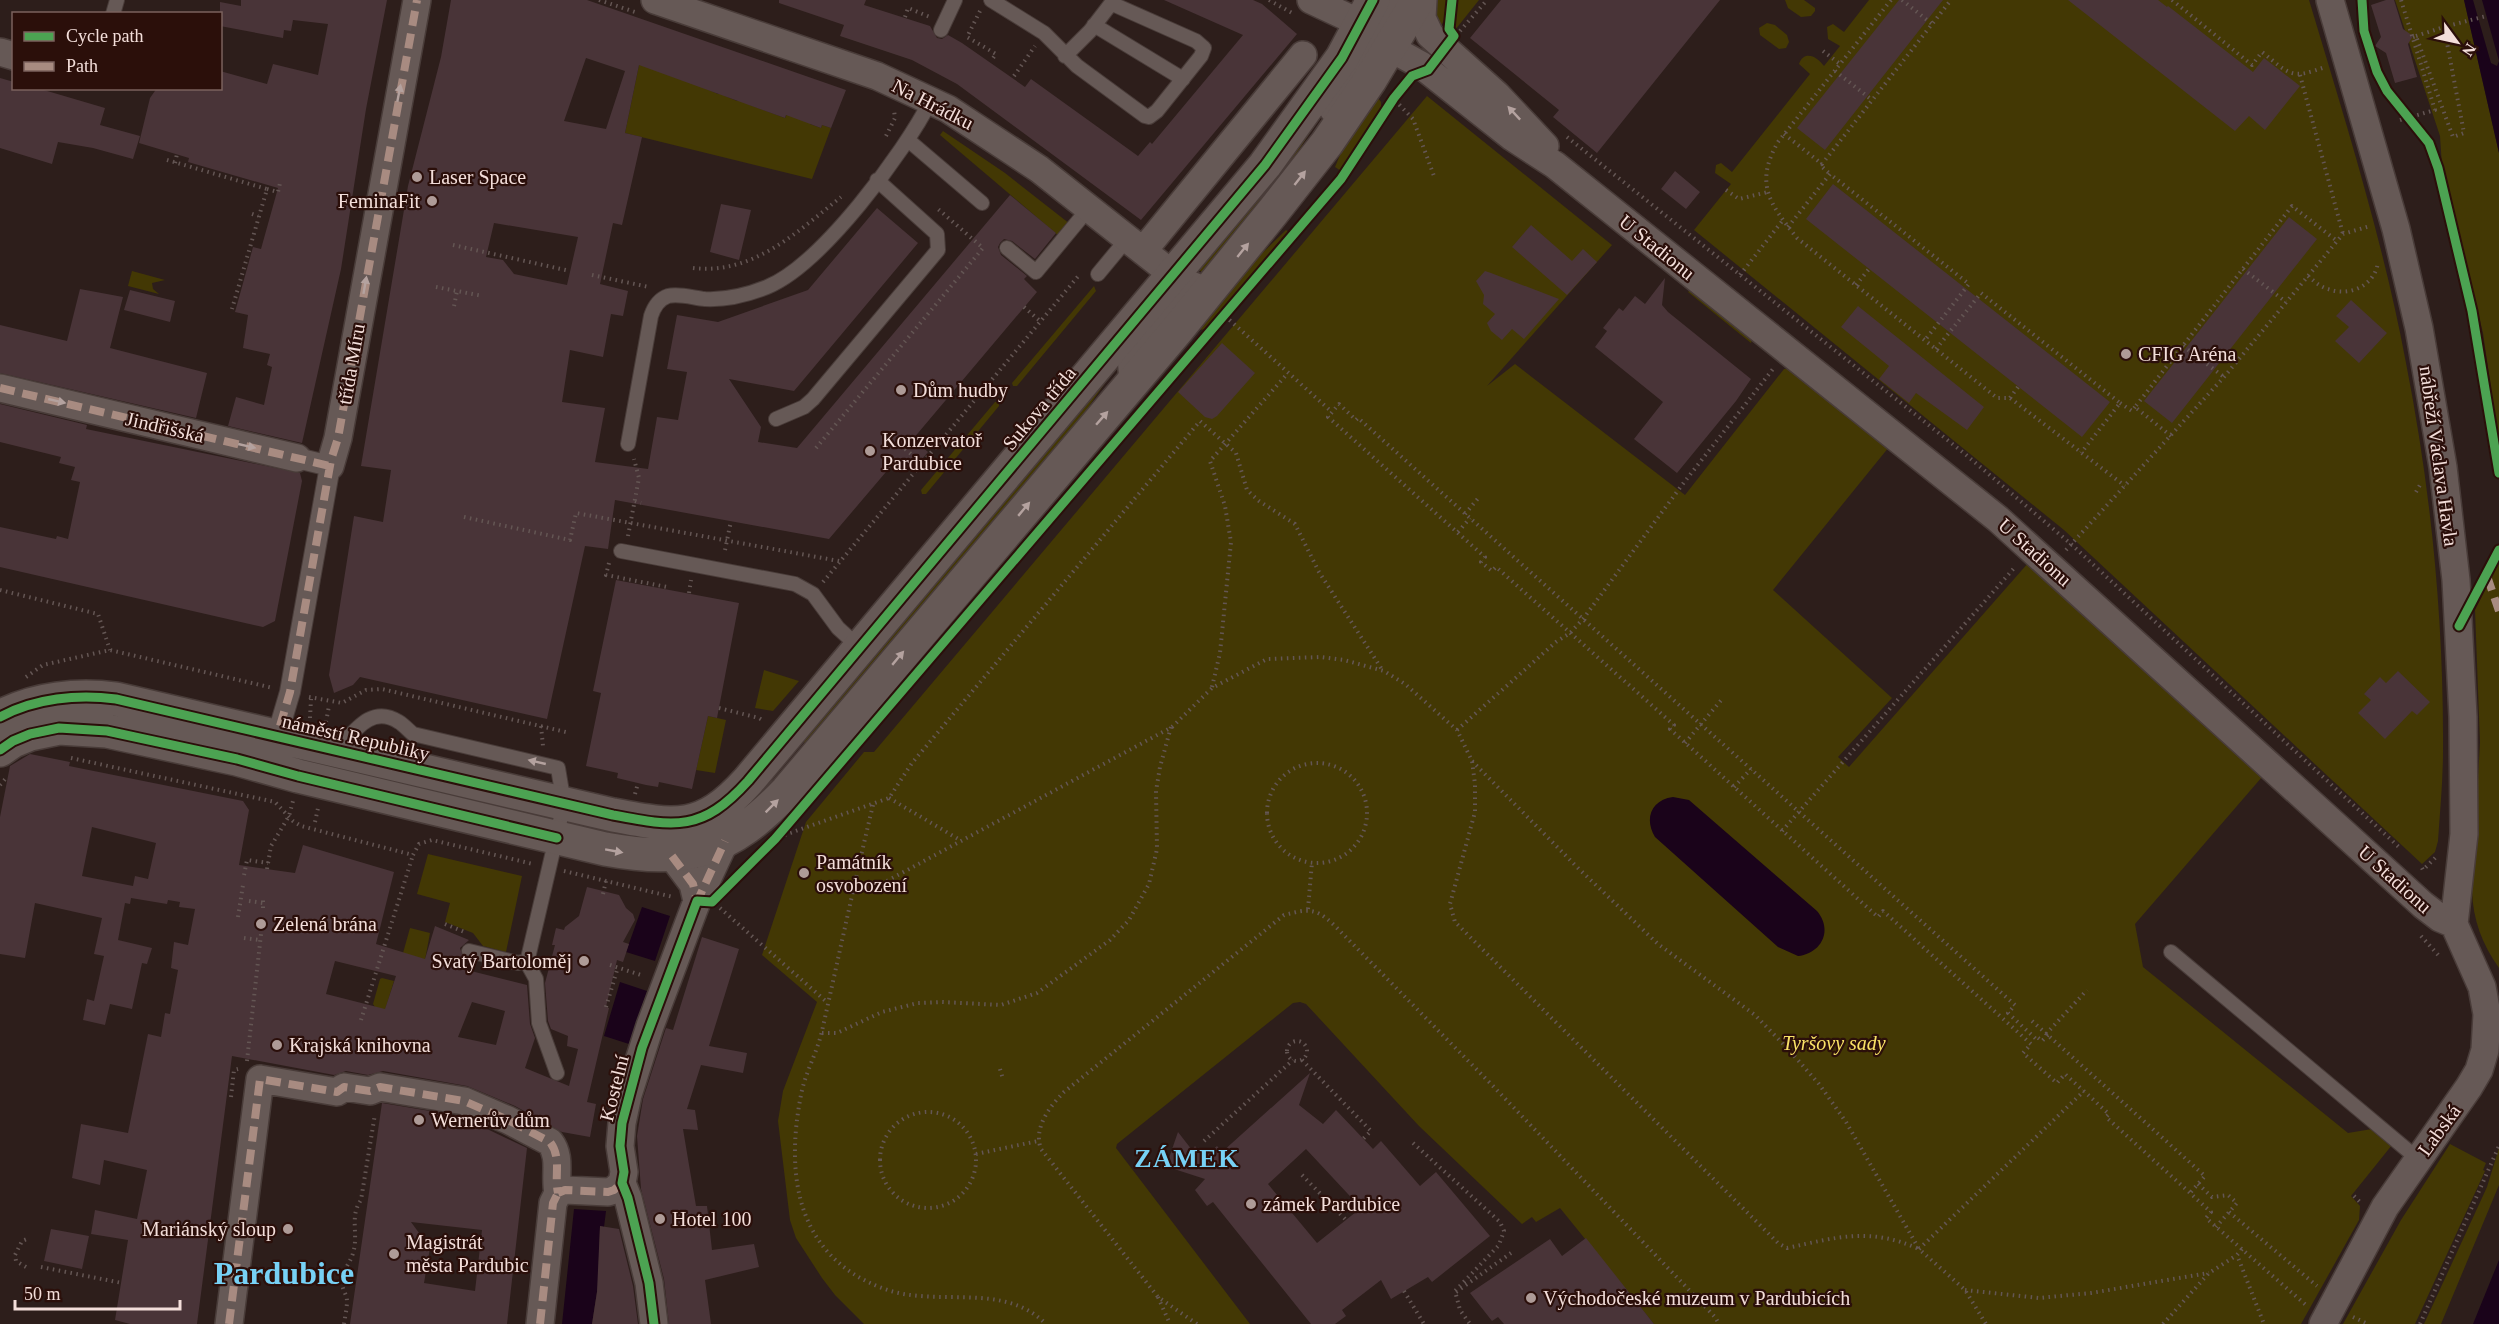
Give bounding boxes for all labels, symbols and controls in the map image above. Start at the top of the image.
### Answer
legend [12,12,222,90]
north arrow [2427,12,2487,72]
text: Cycle path [66,26,143,46]
text: N [2459,40,2479,60]
text: Path [66,56,98,76]
street label: Na Hrádku [889,74,977,134]
one-way arrow [395,83,404,102]
one-way arrow [1508,106,1521,121]
place label: Laser Space [429,166,526,189]
marker: Laser Space [410,170,424,184]
one-way arrow [1293,170,1306,186]
place label: FeminaFit [338,190,420,212]
marker: FeminaFit [425,194,439,208]
street label: U Stadionu [1615,210,1699,284]
one-way arrow [1236,242,1249,258]
one-way arrow [361,275,370,294]
street label: třída Míru [333,322,369,406]
place label: CFIG Aréna [2138,343,2236,365]
marker: CFIG Aréna [2119,347,2133,361]
street label: Sukova třída [998,362,1080,454]
street label: nábřeží Václava Havla [2415,364,2463,548]
place label: Dům hudby [913,379,1008,402]
marker: Dům hudby [894,383,908,397]
one-way arrow [48,397,66,407]
street label: Jindřišská [124,407,207,447]
one-way arrow [1095,410,1108,426]
place label: Konzervatoř Pardubice [882,429,982,474]
one-way arrow [237,442,256,452]
marker: Konzervatoř Pardubice [863,444,877,458]
one-way arrow [1017,502,1030,517]
street label: U Stadionu [1994,514,2076,590]
one-way arrow [892,650,905,666]
street label: náměstí Republiky [280,709,432,766]
one-way arrow [528,757,547,767]
one-way arrow [764,800,778,814]
street label: U Stadionu [2354,841,2436,917]
one-way arrow [605,846,624,855]
place label: Památník osvobození [816,851,908,896]
marker: Památník osvobození [797,866,811,880]
place label: Zelená brána [273,913,377,935]
marker: Zelená brána [254,917,268,931]
place label: Svatý Bartoloměj [431,950,572,973]
marker: Svatý Bartoloměj [577,954,591,968]
park label: Tyršovy sady [1782,1032,1886,1055]
place label: Krajská knihovna [289,1034,431,1057]
marker: Krajská knihovna [270,1038,284,1052]
street label: Kostelní [595,1052,633,1124]
street label: Labská [2413,1100,2465,1160]
place label: Wernerův dům [431,1109,550,1131]
marker: Wernerův dům [412,1113,426,1127]
district label: ZÁMEK [1134,1144,1240,1173]
place label: zámek Pardubice [1263,1193,1400,1215]
marker: zámek Pardubice [1244,1197,1258,1211]
place label: Hotel 100 [672,1208,751,1230]
marker: Hotel 100 [653,1212,667,1226]
place label: Mariánský sloup [142,1218,276,1241]
marker: Mariánský sloup [281,1222,295,1236]
place label: Magistrát města Pardubic [406,1231,529,1276]
marker: Magistrát města Pardubic [387,1247,401,1261]
district label: Pardubice [214,1255,354,1291]
scale bar [15,1273,180,1311]
text: 50 m [24,1284,61,1304]
place label: Východočeské muzeum v Pardubicích [1543,1287,1850,1310]
marker: Východočeské muzeum v Pardubicích [1524,1291,1538,1305]

